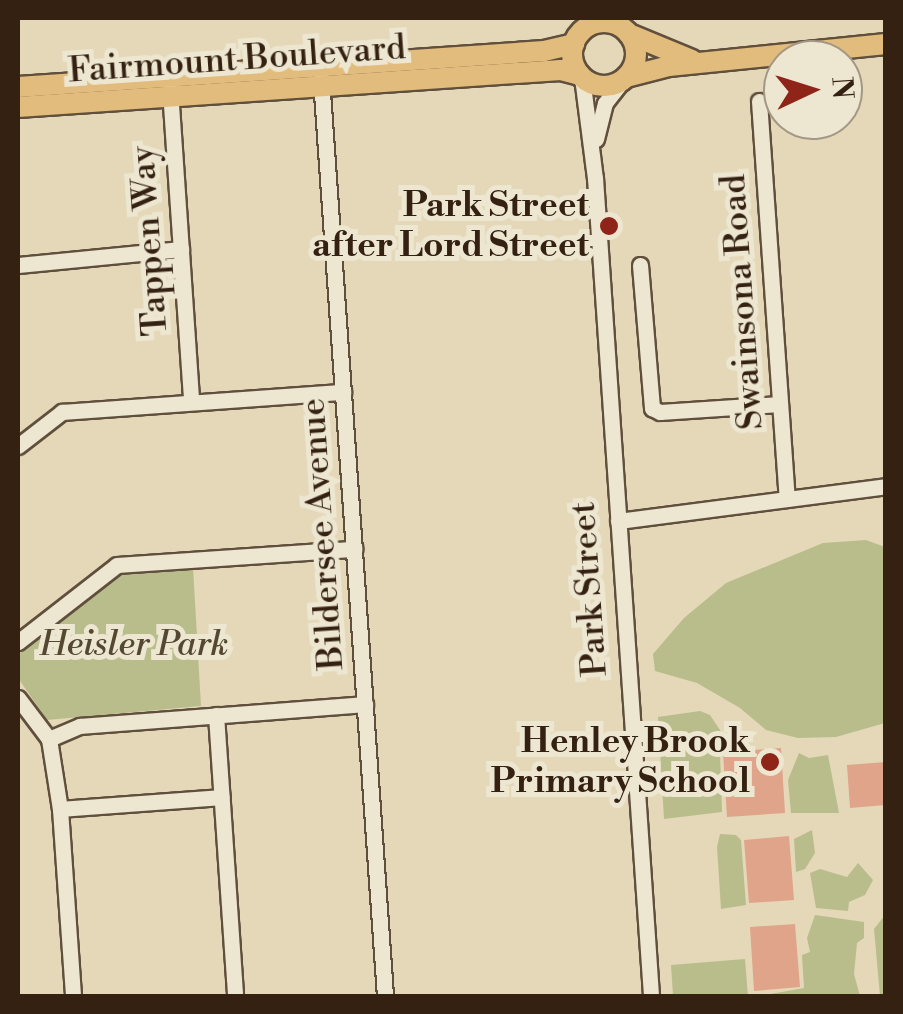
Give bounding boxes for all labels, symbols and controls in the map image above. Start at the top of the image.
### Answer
street label: Fairmount Boulevard [67,27,407,93]
north arrow [763,40,863,140]
text: N [823,76,860,100]
street label: Tappen Way [122,145,178,337]
street label: Swainsona Road [713,173,773,431]
place label: Park Street after Lord Street [312,185,589,267]
marker: Park Street after Lord Street [598,215,620,237]
street label: Bildersee Avenue [293,397,353,671]
street label: Park Street [563,500,617,678]
park label: Heisler Park [39,624,229,666]
place label: Henley Brook Primary School [491,721,750,803]
marker: Henley Brook Primary School [759,751,781,773]

